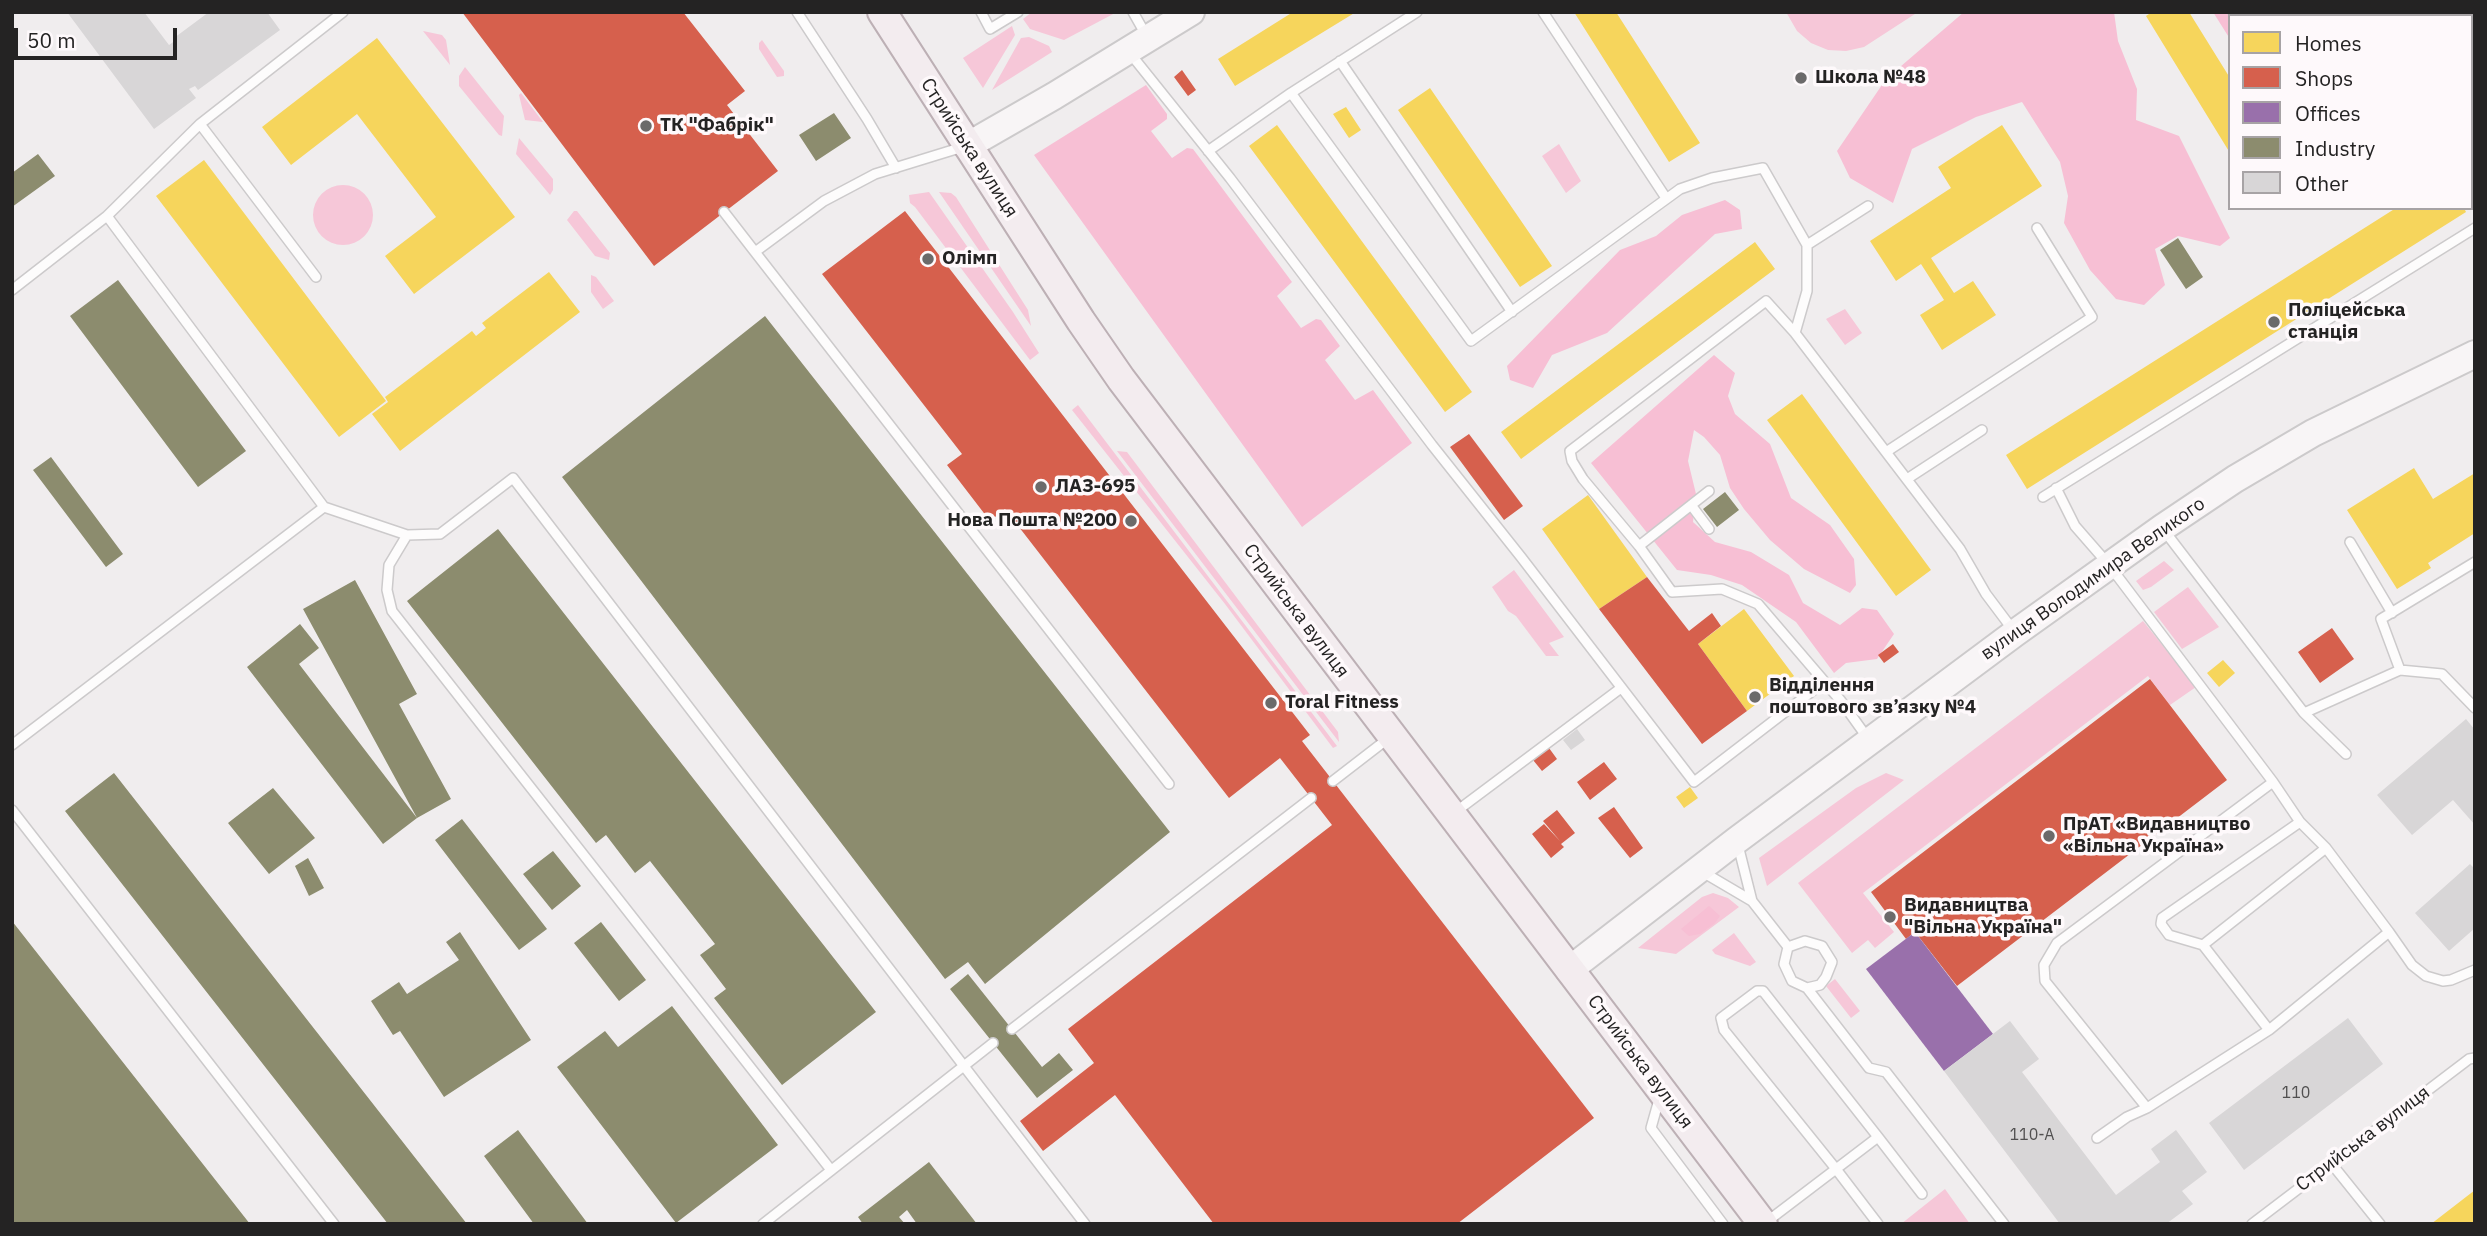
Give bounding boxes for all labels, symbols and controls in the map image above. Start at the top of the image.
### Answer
scale bar [18,14,180,58]
legend [2228,14,2473,210]
text: 50 m [27,26,76,54]
text: Homes [2295,29,2362,57]
text: Shops [2295,64,2353,92]
place label: Школа №48 [1815,67,1926,89]
marker: Школа №48 [1793,70,1809,86]
street label: Стрийська вулиця [915,74,1023,222]
text: Offices [2295,99,2361,127]
place label: ТК "Фабрік" [660,115,774,137]
marker: ТК "Фабрік" [638,118,654,134]
text: Industry [2295,134,2375,162]
text: Other [2295,169,2348,197]
place label: Олімп [942,248,997,270]
marker: Олімп [920,251,936,267]
place label: Поліцейська станція [2288,300,2406,344]
marker: Поліцейська станція [2266,314,2282,330]
place label: ЛАЗ-695 [1055,476,1135,498]
marker: ЛАЗ-695 [1033,479,1049,495]
street label: вулиця Володимира Великого [1976,493,2210,665]
place label: Нова Пошта №200 [947,510,1117,532]
marker: Нова Пошта №200 [1123,513,1139,529]
street label: Стрийська вулиця [1238,540,1354,682]
place label: Відділення поштового зв’язку №4 [1769,675,1976,719]
marker: Відділення поштового зв’язку №4 [1747,689,1763,705]
place label: Toral Fitness [1285,692,1399,714]
marker: Toral Fitness [1263,695,1279,711]
place label: ПрАТ «Видавництво «Вільна Україна» [2063,814,2250,858]
marker: ПрАТ «Видавництво «Вільна Україна» [2041,828,2057,844]
place label: Видавництва "Вільна Україна" [1904,895,2062,939]
marker: Видавництва "Вільна Україна" [1882,909,1898,925]
street label: Стрийська вулиця [1582,991,1698,1133]
street label: Стрийська вулиця [2292,1081,2434,1197]
house number: 110 [2282,1083,2310,1103]
house number: 110-А [2009,1125,2055,1145]

